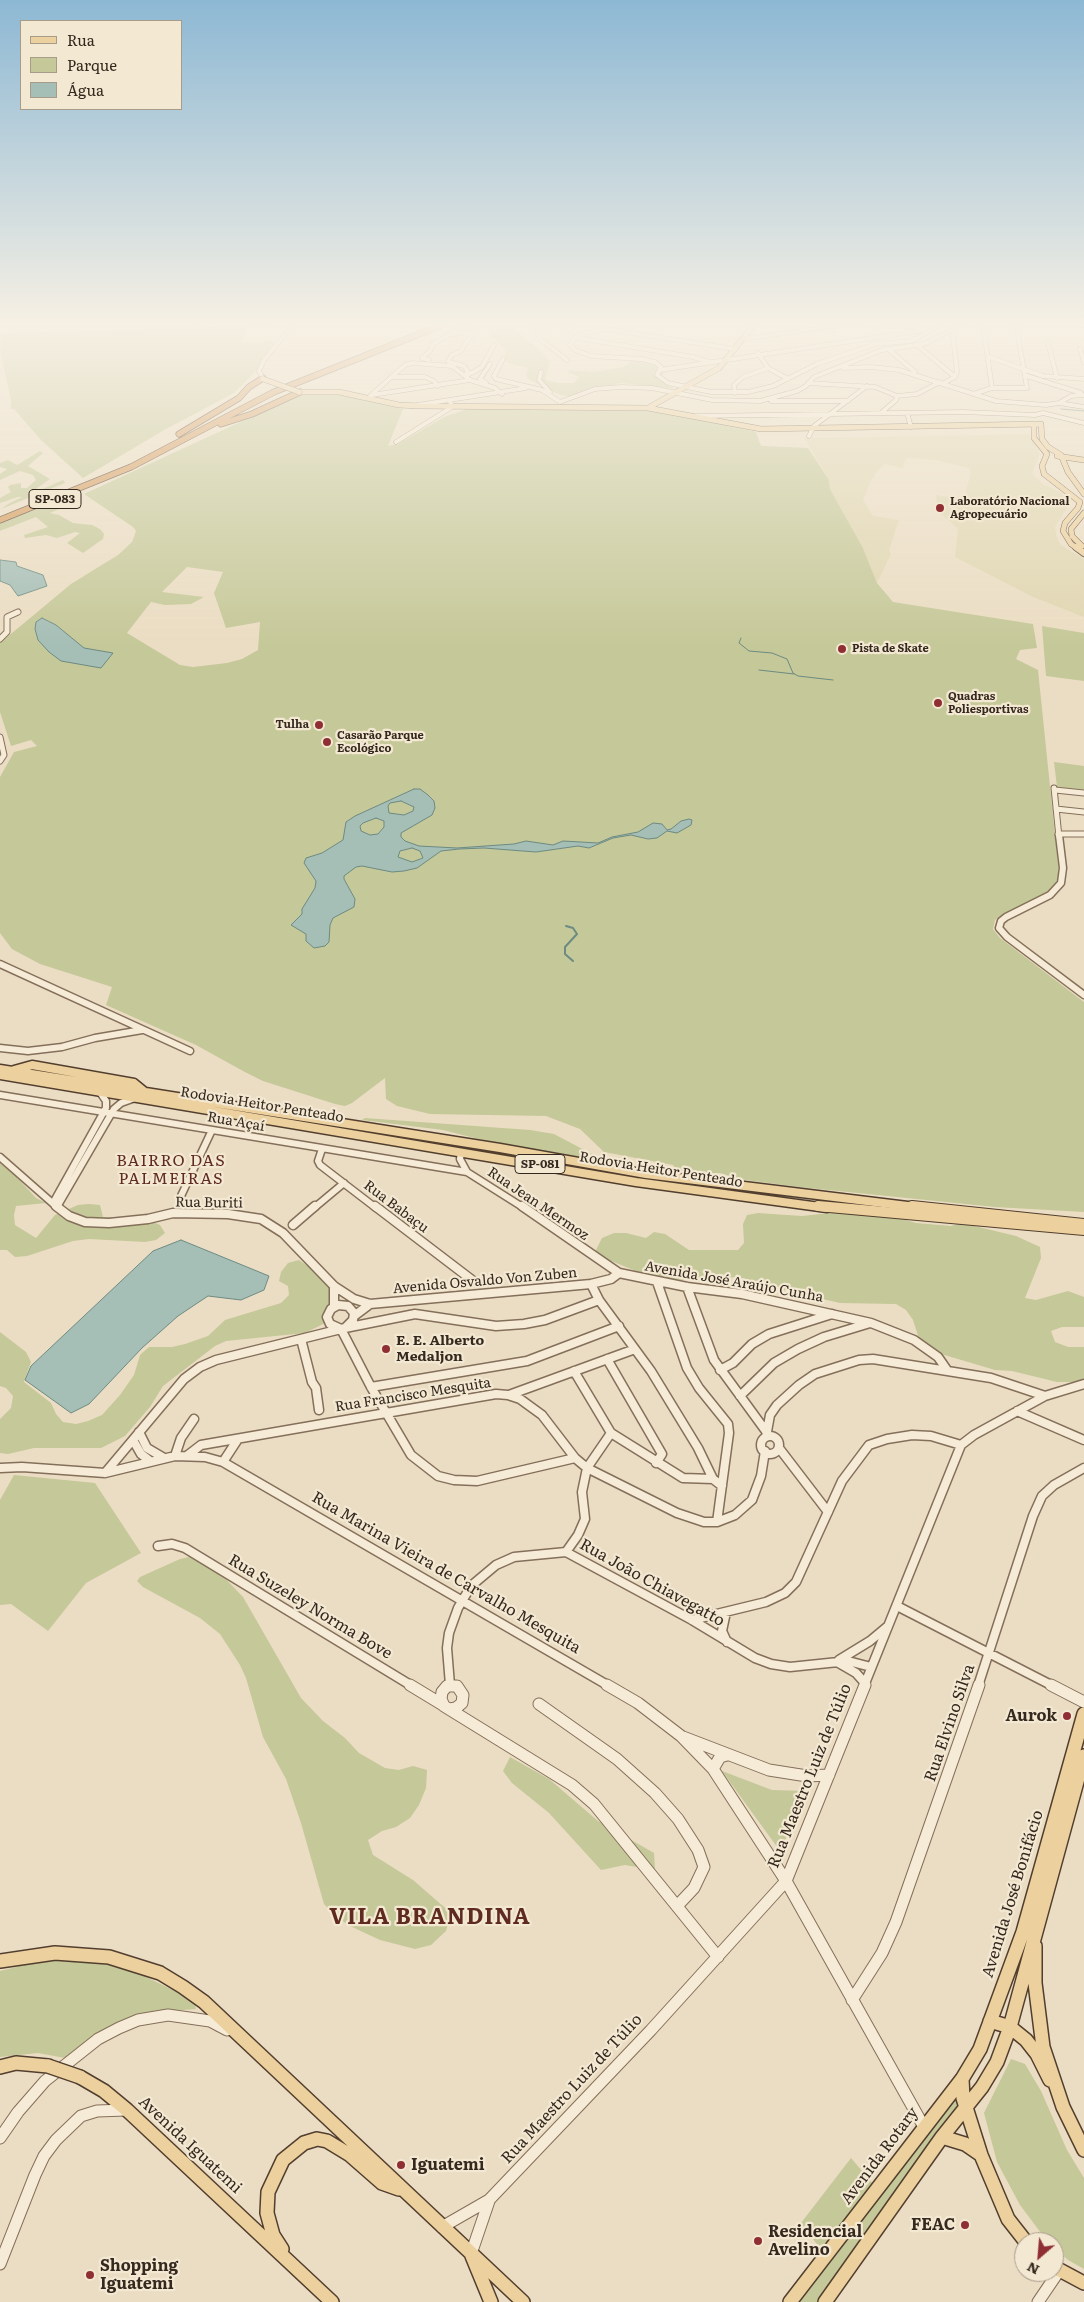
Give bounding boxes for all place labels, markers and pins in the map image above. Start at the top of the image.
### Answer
place label: Laboratório Nacional Agropecuário [950,495,1069,521]
marker: Laboratório Nacional Agropecuário [934,502,946,514]
place label: Pista de Skate [852,642,929,656]
marker: Pista de Skate [836,643,848,655]
place label: Quadras Poliesportivas [948,690,1028,716]
marker: Quadras Poliesportivas [932,697,944,709]
place label: Tulha [276,718,309,732]
marker: Tulha [313,719,325,731]
place label: Casarão Parque Ecológico [337,729,424,755]
marker: Casarão Parque Ecológico [321,736,333,748]
place label: E. E. Alberto Medaljon [396,1333,484,1365]
marker: E. E. Alberto Medaljon [380,1343,392,1355]
place label: Aurok [1005,1706,1057,1726]
marker: Aurok [1061,1710,1073,1722]
place label: Iguatemi [411,2155,485,2175]
marker: Iguatemi [395,2159,407,2171]
place label: FEAC [911,2215,955,2235]
marker: FEAC [959,2219,971,2231]
place label: Residencial Avelino [768,2222,862,2260]
marker: Residencial Avelino [752,2235,764,2247]
place label: Shopping Iguatemi [100,2256,178,2294]
marker: Shopping Iguatemi [84,2269,96,2281]

